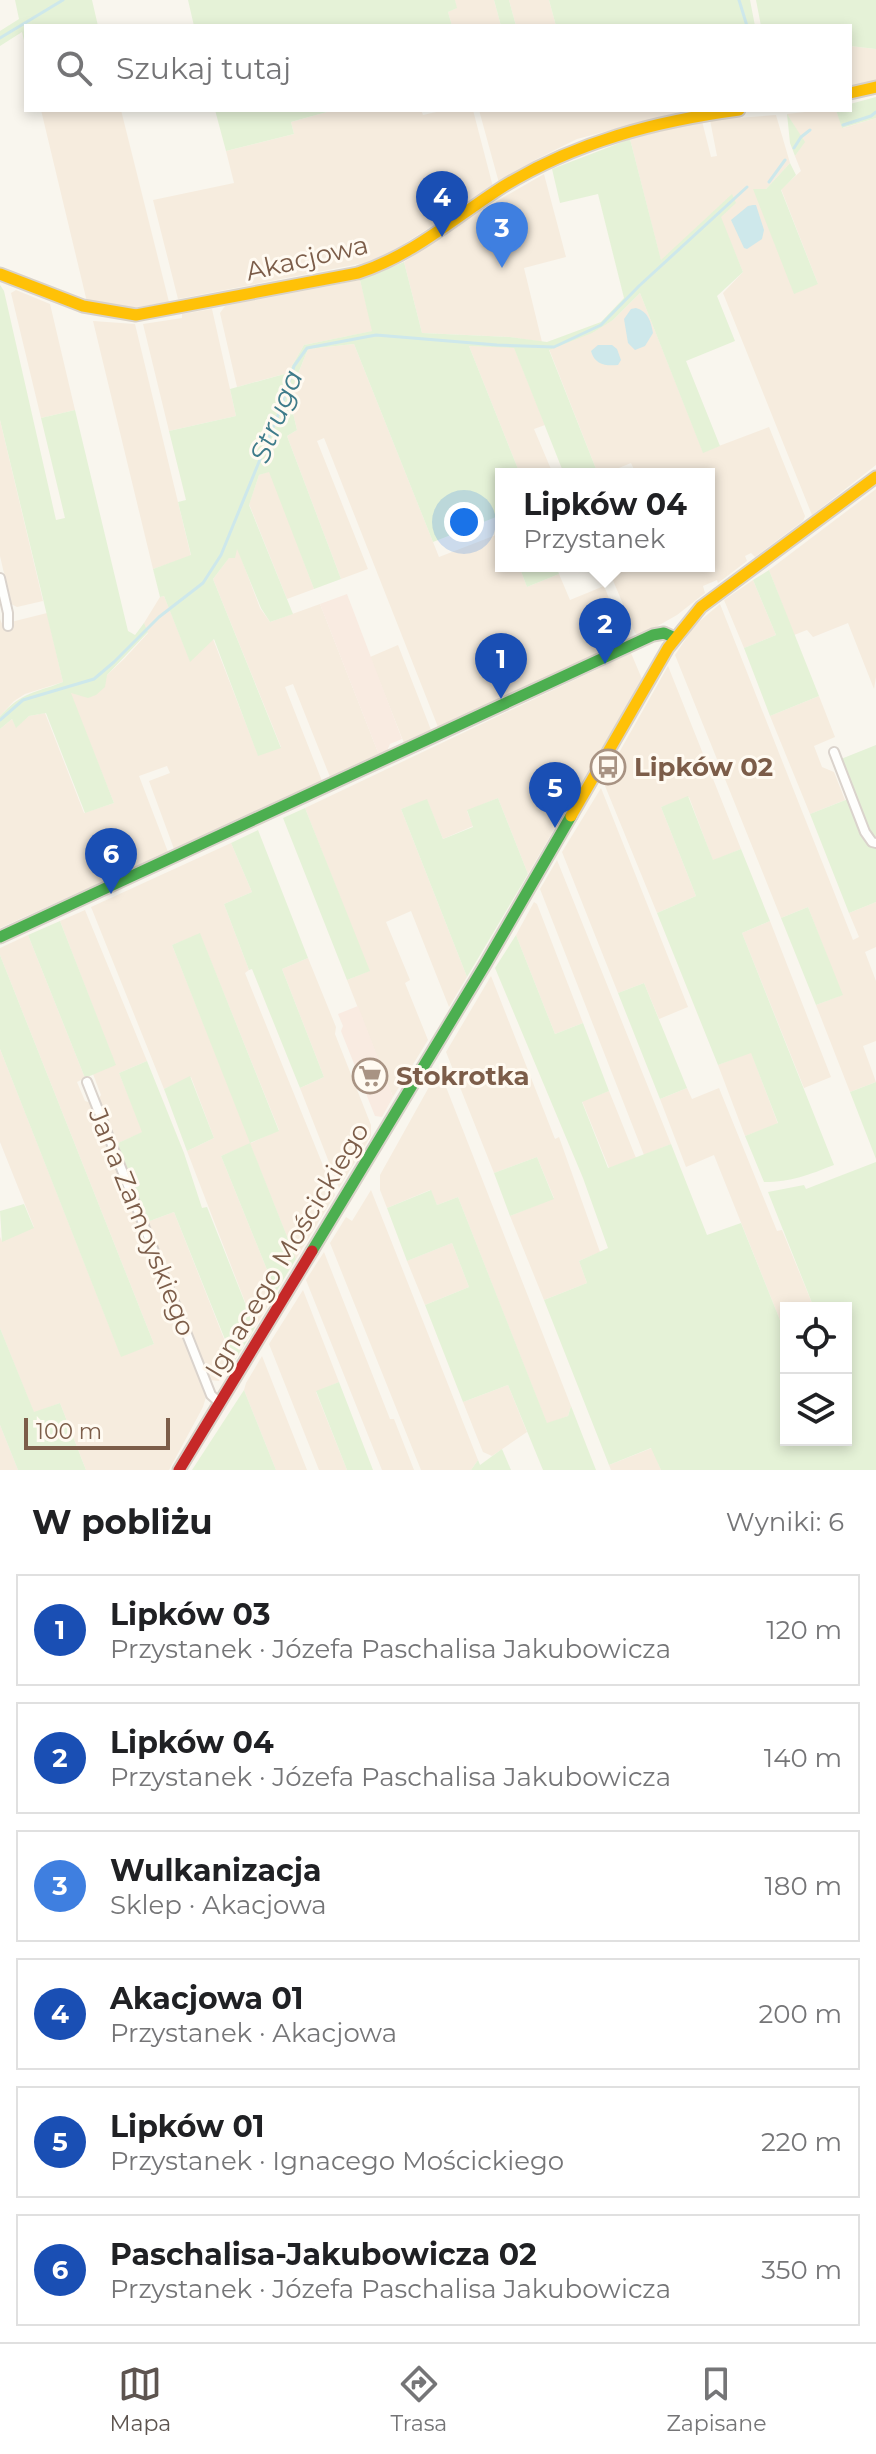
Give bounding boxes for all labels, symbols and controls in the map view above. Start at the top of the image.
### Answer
search box [24,24,852,112]
icon: search [52,46,96,90]
text: Szukaj tutaj [116,50,291,87]
pin: 4 [416,171,468,237]
pin: 3 [476,202,528,268]
street label: Akacjowa [243,228,371,288]
water label: Struga [242,365,310,467]
popup [495,468,715,572]
text: Lipków 04 [523,486,687,523]
your location [444,502,484,542]
text: Przystanek [523,523,665,555]
pin: 2 [579,598,631,664]
pin: 1 [475,633,527,699]
bus stop icon: Lipków 02 [589,748,627,786]
place label: Lipków 02 [634,751,773,783]
pin: 5 [529,762,581,828]
pin: 6 [85,828,137,894]
supermarket icon: Stokrotka [351,1057,389,1095]
place label: Stokrotka [396,1060,530,1092]
street label: Jana Zamoyskiego [81,1102,202,1341]
street label: Ignacego Mościckiego [198,1117,376,1383]
map controls [780,1302,852,1446]
button: locate [780,1302,852,1374]
button: layers [780,1374,852,1446]
scale bar [24,1414,170,1450]
text: 100 m [36,1418,102,1445]
text: W pobliżu [32,1501,213,1543]
text: Wyniki: 6 [726,1506,844,1538]
text: Lipków 03 [110,1596,270,1633]
text: 1 [55,1614,65,1646]
text: 120 m [766,1614,842,1646]
text: Przystanek · Józefa Paschalisa Jakubowicza [110,1633,671,1665]
text: Lipków 04 [110,1724,274,1761]
text: 2 [52,1742,68,1774]
text: 140 m [764,1742,842,1774]
text: Przystanek · Józefa Paschalisa Jakubowicza [110,1761,671,1793]
text: Wulkanizacja [110,1852,322,1889]
text: 3 [52,1870,68,1902]
text: 180 m [764,1870,842,1902]
text: Sklep · Akacjowa [110,1889,327,1921]
text: Akacjowa 01 [110,1980,304,2017]
text: 4 [51,1998,69,2030]
text: 200 m [758,1998,842,2030]
text: Przystanek · Akacjowa [110,2017,397,2049]
text: Lipków 01 [110,2108,265,2145]
text: 5 [52,2126,68,2158]
text: 220 m [761,2126,842,2158]
text: Przystanek · Ignacego Mościckiego [110,2145,564,2177]
text: Paschalisa-Jakubowicza 02 [110,2236,537,2273]
text: 6 [52,2254,68,2286]
text: 350 m [761,2254,842,2286]
text: Przystanek · Józefa Paschalisa Jakubowicza [110,2273,671,2305]
tab: Mapa [110,2362,171,2437]
tab: Trasa [390,2362,447,2437]
tab: Zapisane [666,2362,766,2437]

